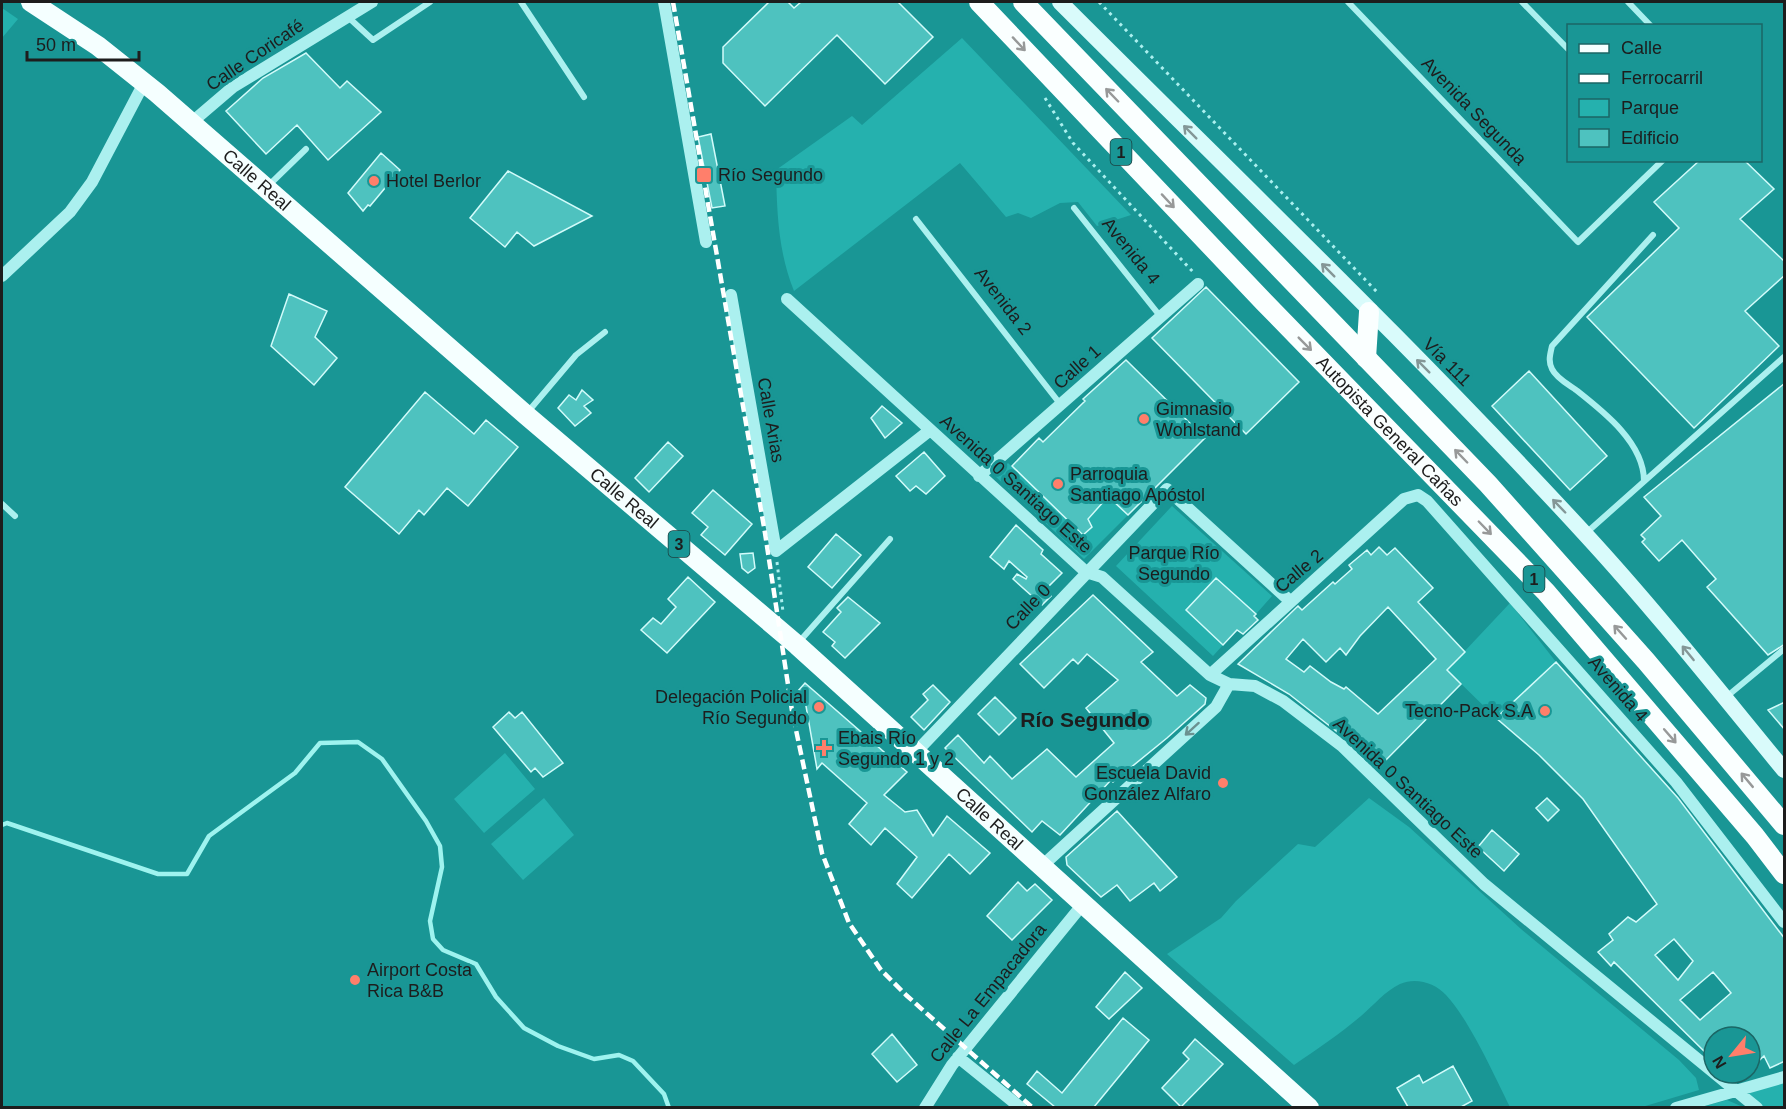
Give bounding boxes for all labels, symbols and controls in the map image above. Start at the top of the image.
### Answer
street label: Calle Coricafé [203,15,307,95]
scale bar [27,24,140,62]
legend [1567,24,1762,162]
text: 50 m [36,35,76,55]
one-way arrow [1012,36,1026,51]
text: Calle [1621,38,1662,58]
street label: Avenida Segunda [1418,53,1531,170]
text: Ferrocarril [1621,68,1703,88]
one-way arrow [1105,87,1120,102]
text: Parque [1621,98,1679,118]
one-way arrow [1183,125,1198,140]
text: Edificio [1621,128,1679,148]
road number: 1 [1110,139,1132,165]
street label: Calle Real [219,145,295,215]
place label: Río Segundo [718,165,823,185]
marker: Río Segundo [695,166,713,184]
place label: Hotel Berlor [386,171,481,191]
marker: Hotel Berlor [367,174,381,188]
one-way arrow [1161,193,1175,208]
street label: Avenida 4 [1098,214,1164,288]
street label: Avenida 2 [971,263,1035,339]
one-way arrow [1321,263,1335,278]
street label: Vía 111 [1419,334,1475,390]
one-way arrow [1297,336,1312,351]
street label: Calle 1 [1049,341,1105,393]
street label: Autopista General Cañas [1312,352,1467,510]
one-way arrow [1416,359,1431,374]
street label: Calle Arias [754,376,788,464]
place label: Gimnasio Wohlstand [1156,399,1241,440]
street label: Avenida 0 Santiago Este [936,411,1096,557]
marker: Gimnasio Wohlstand [1137,412,1151,426]
one-way arrow [1454,449,1468,464]
street label: Calle Real [586,464,662,533]
place label: Parroquia Santiago Apóstol [1070,464,1205,505]
marker: Parroquia Santiago Apóstol [1051,477,1065,491]
one-way arrow [1552,499,1566,514]
one-way arrow [1478,520,1492,535]
road number: 3 [668,531,690,557]
park label: Parque Río Segundo [1128,543,1220,584]
street label: Calle 2 [1271,545,1327,597]
road number: 1 [1524,566,1544,592]
street label: Calle 0 [1001,580,1055,634]
one-way arrow [1613,625,1627,640]
one-way arrow [1681,646,1695,661]
street label: Avenida 4 [1584,652,1652,726]
place label: Delegación Policial Río Segundo [655,687,807,728]
marker: Delegación Policial Río Segundo [812,700,826,714]
place label: Tecno-Pack S.A [1405,701,1533,721]
marker: Tecno-Pack S.A [1538,704,1552,718]
district label: Río Segundo [1020,708,1150,731]
street label: Avenida 0 Santiago Este [1329,714,1487,862]
one-way arrow [1185,722,1200,736]
place label: Ebais Río Segundo 1 y 2 [838,728,954,769]
one-way arrow [1664,728,1677,744]
marker: Ebais Río Segundo 1 y 2 [815,739,833,757]
place label: Escuela David González Alfaro [1084,763,1211,804]
one-way arrow [1740,773,1754,788]
marker: Escuela David González Alfaro [1216,776,1230,790]
street label: Calle Real [952,784,1027,854]
street label: Calle La Empacadora [926,919,1051,1067]
place label: Airport Costa Rica B&B [367,960,473,1001]
marker: Airport Costa Rica B&B [348,973,362,987]
north arrow [1702,1025,1762,1085]
text: N [1709,1053,1730,1072]

